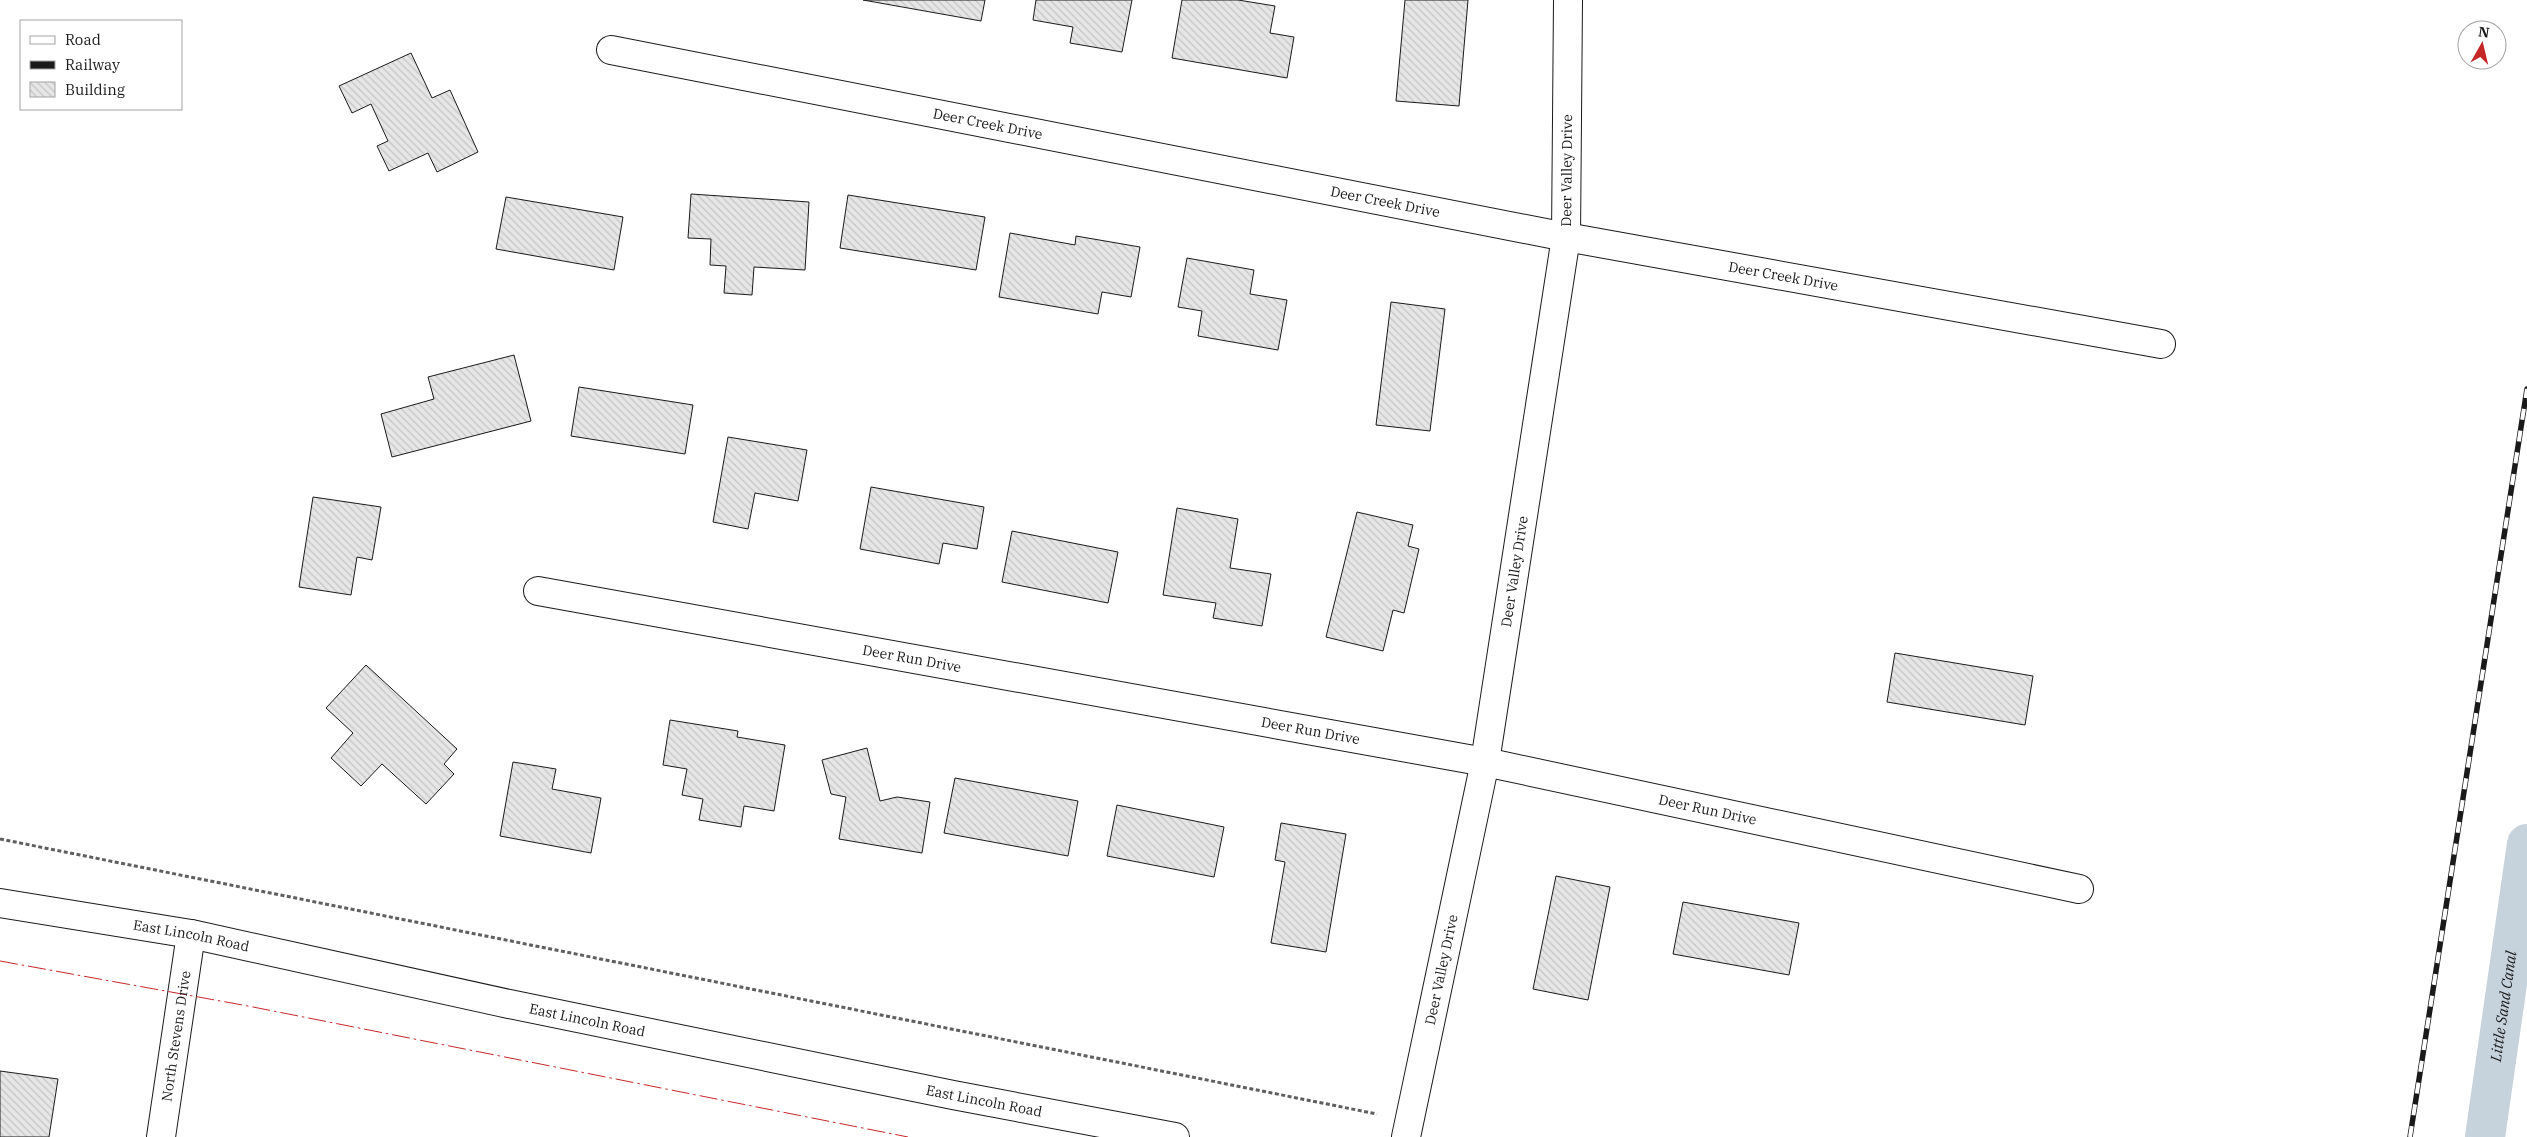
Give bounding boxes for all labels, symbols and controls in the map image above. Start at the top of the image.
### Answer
legend [20,20,182,110]
north arrow [2457,20,2507,70]
text: N [2477,22,2491,42]
text: Road [65,30,101,49]
text: Railway [65,55,120,74]
text: Building [65,80,125,99]
street label: Deer Creek Drive [931,104,1044,143]
street label: Deer Valley Drive [1557,114,1576,227]
street label: Deer Creek Drive [1329,182,1442,221]
street label: Deer Creek Drive [1727,257,1840,295]
street label: Deer Valley Drive [1497,515,1532,628]
street label: Deer Run Drive [861,641,963,676]
street label: Deer Run Drive [1260,713,1361,748]
street label: Deer Run Drive [1657,790,1758,829]
street label: Deer Valley Drive [1421,913,1462,1027]
street label: East Lincoln Road [132,916,252,956]
water label: Little Sand Canal [2486,949,2521,1064]
street label: North Stevens Drive [157,969,194,1103]
street label: East Lincoln Road [528,999,647,1041]
street label: East Lincoln Road [924,1081,1044,1121]

